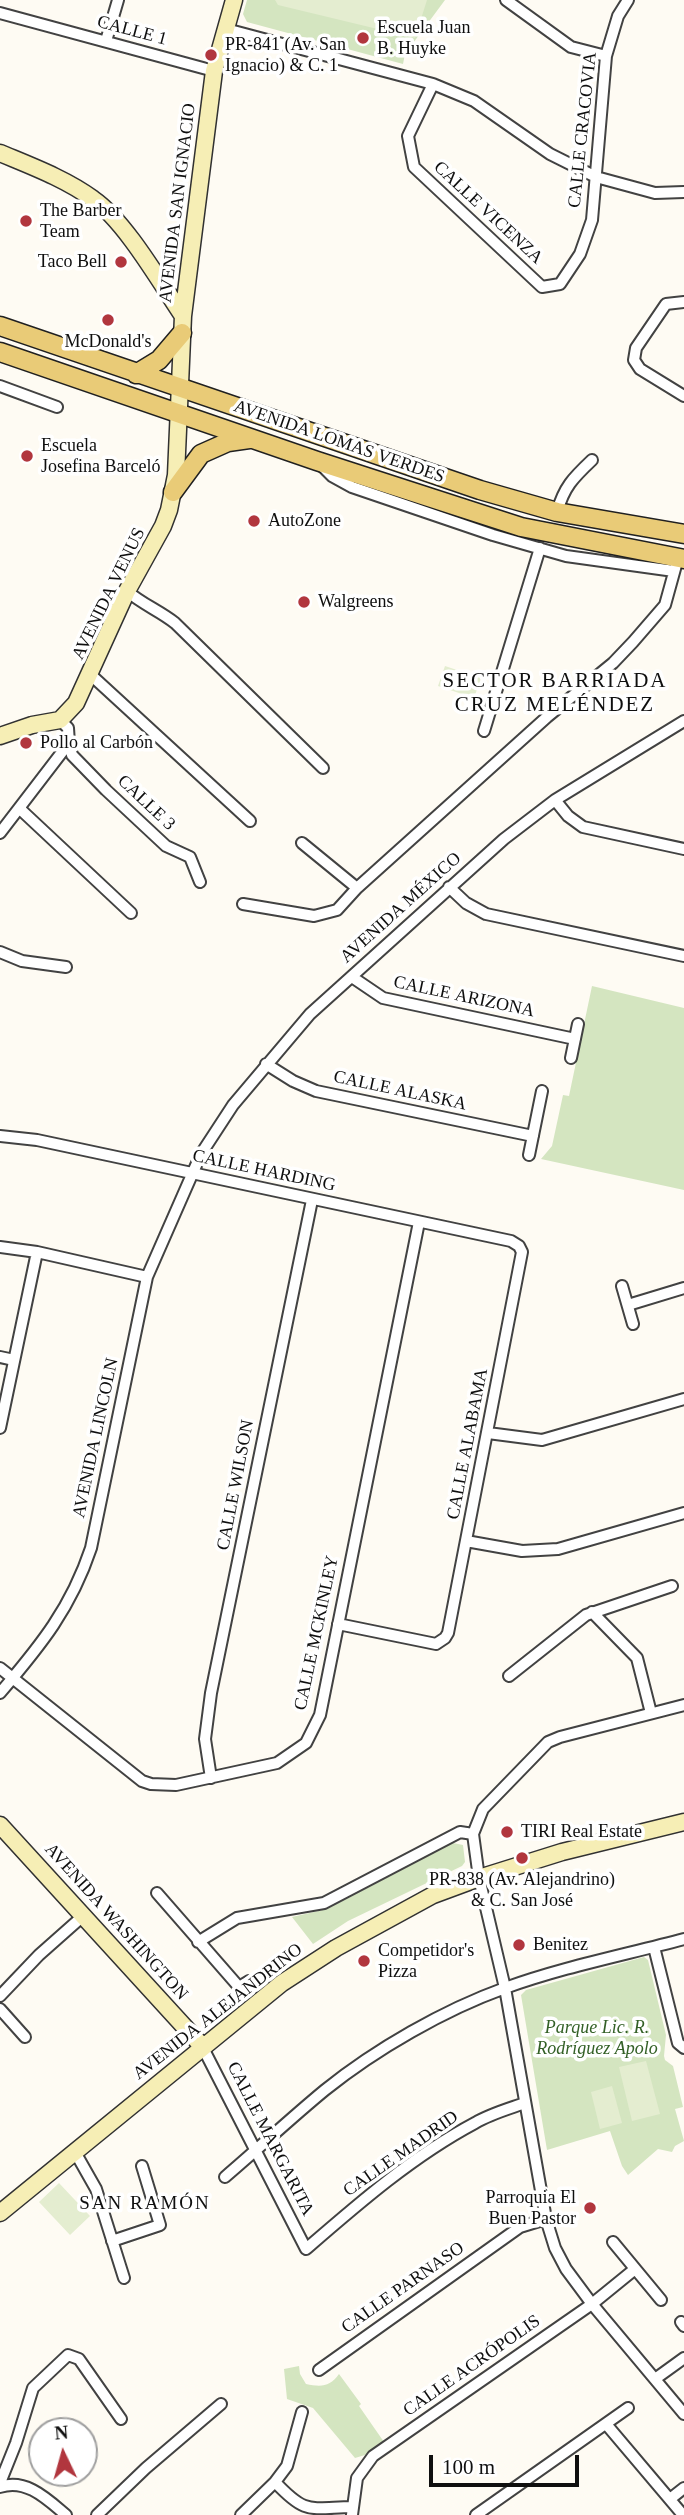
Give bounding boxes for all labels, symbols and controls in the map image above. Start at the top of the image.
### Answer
street label: CALLE 1 [95,11,169,51]
place label: Escuela Juan B. Huyke [377,17,470,60]
marker: Escuela Juan B. Huyke [355,30,371,46]
place label: PR-841 (Av. San Ignacio) & C. 1 [225,34,346,76]
marker: PR-841 (Av. San Ignacio) & C. 1 [203,47,219,63]
street label: CALLE CRACOVIA [564,51,602,209]
street label: AVENIDA SAN IGNACIO [155,102,201,304]
street label: CALLE VICENZA [429,157,547,269]
place label: The Barber Team [40,200,121,242]
marker: The Barber Team [18,213,34,229]
place label: Taco Bell [38,251,107,273]
marker: Taco Bell [113,254,129,270]
marker: McDonald's [100,312,116,328]
place label: McDonald's [64,331,152,353]
street label: AVENIDA LOMAS VERDES [231,396,447,488]
place label: Escuela Josefina Barceló [41,435,160,478]
marker: Escuela Josefina Barceló [19,448,35,464]
place label: AutoZone [268,510,341,532]
marker: AutoZone [246,513,262,529]
street label: AVENIDA VENUS [68,524,150,664]
place label: Walgreens [318,591,394,613]
marker: Walgreens [296,594,312,610]
district label: SECTOR BARRIADA CRUZ MELÉNDEZ [444,668,666,718]
place label: Pollo al Carbón [40,732,153,754]
marker: Pollo al Carbón [18,735,34,751]
street label: CALLE 3 [112,771,180,835]
street label: AVENIDA MÉXICO [336,848,466,968]
street label: CALLE ARIZONA [392,972,536,1022]
street label: CALLE ALASKA [331,1066,469,1116]
street label: CALLE HARDING [191,1145,337,1197]
street label: AVENIDA LINCOLN [68,1356,124,1520]
street label: CALLE ALABAMA [443,1367,493,1521]
street label: CALLE WILSON [213,1418,259,1552]
street label: CALLE MCKINLEY [290,1554,344,1712]
place label: TIRI Real Estate [521,1821,642,1843]
marker: TIRI Real Estate [499,1824,515,1840]
street label: AVENIDA WASHINGTON [40,1839,192,2005]
marker: PR-838 (Av. Alejandrino) & C. San José [514,1850,530,1866]
place label: PR-838 (Av. Alejandrino) & C. San José [429,1869,615,1912]
place label: Benitez [533,1934,588,1956]
marker: Benitez [511,1937,527,1953]
street label: AVENIDA ALEJANDRINO [129,1939,307,2085]
place label: Competidor's Pizza [378,1940,474,1982]
marker: Competidor's Pizza [356,1953,372,1969]
park label: Parque Lic. R. Rodríguez Apolo [536,2017,658,2060]
street label: CALLE MARGARITA [222,2058,318,2220]
street label: CALLE MADRID [339,2106,463,2202]
place label: Parroquia El Buen Pastor [486,2187,576,2230]
district label: SAN RAMÓN [80,2193,210,2215]
marker: Parroquia El Buen Pastor [582,2200,598,2216]
street label: CALLE PARNASO [337,2238,469,2338]
street label: CALLE ACRÓPOLIS [399,2311,545,2421]
north arrow [28,2417,98,2487]
text: N [54,2422,69,2444]
scale bar [432,2442,582,2486]
text: 100 m [442,2455,495,2479]

